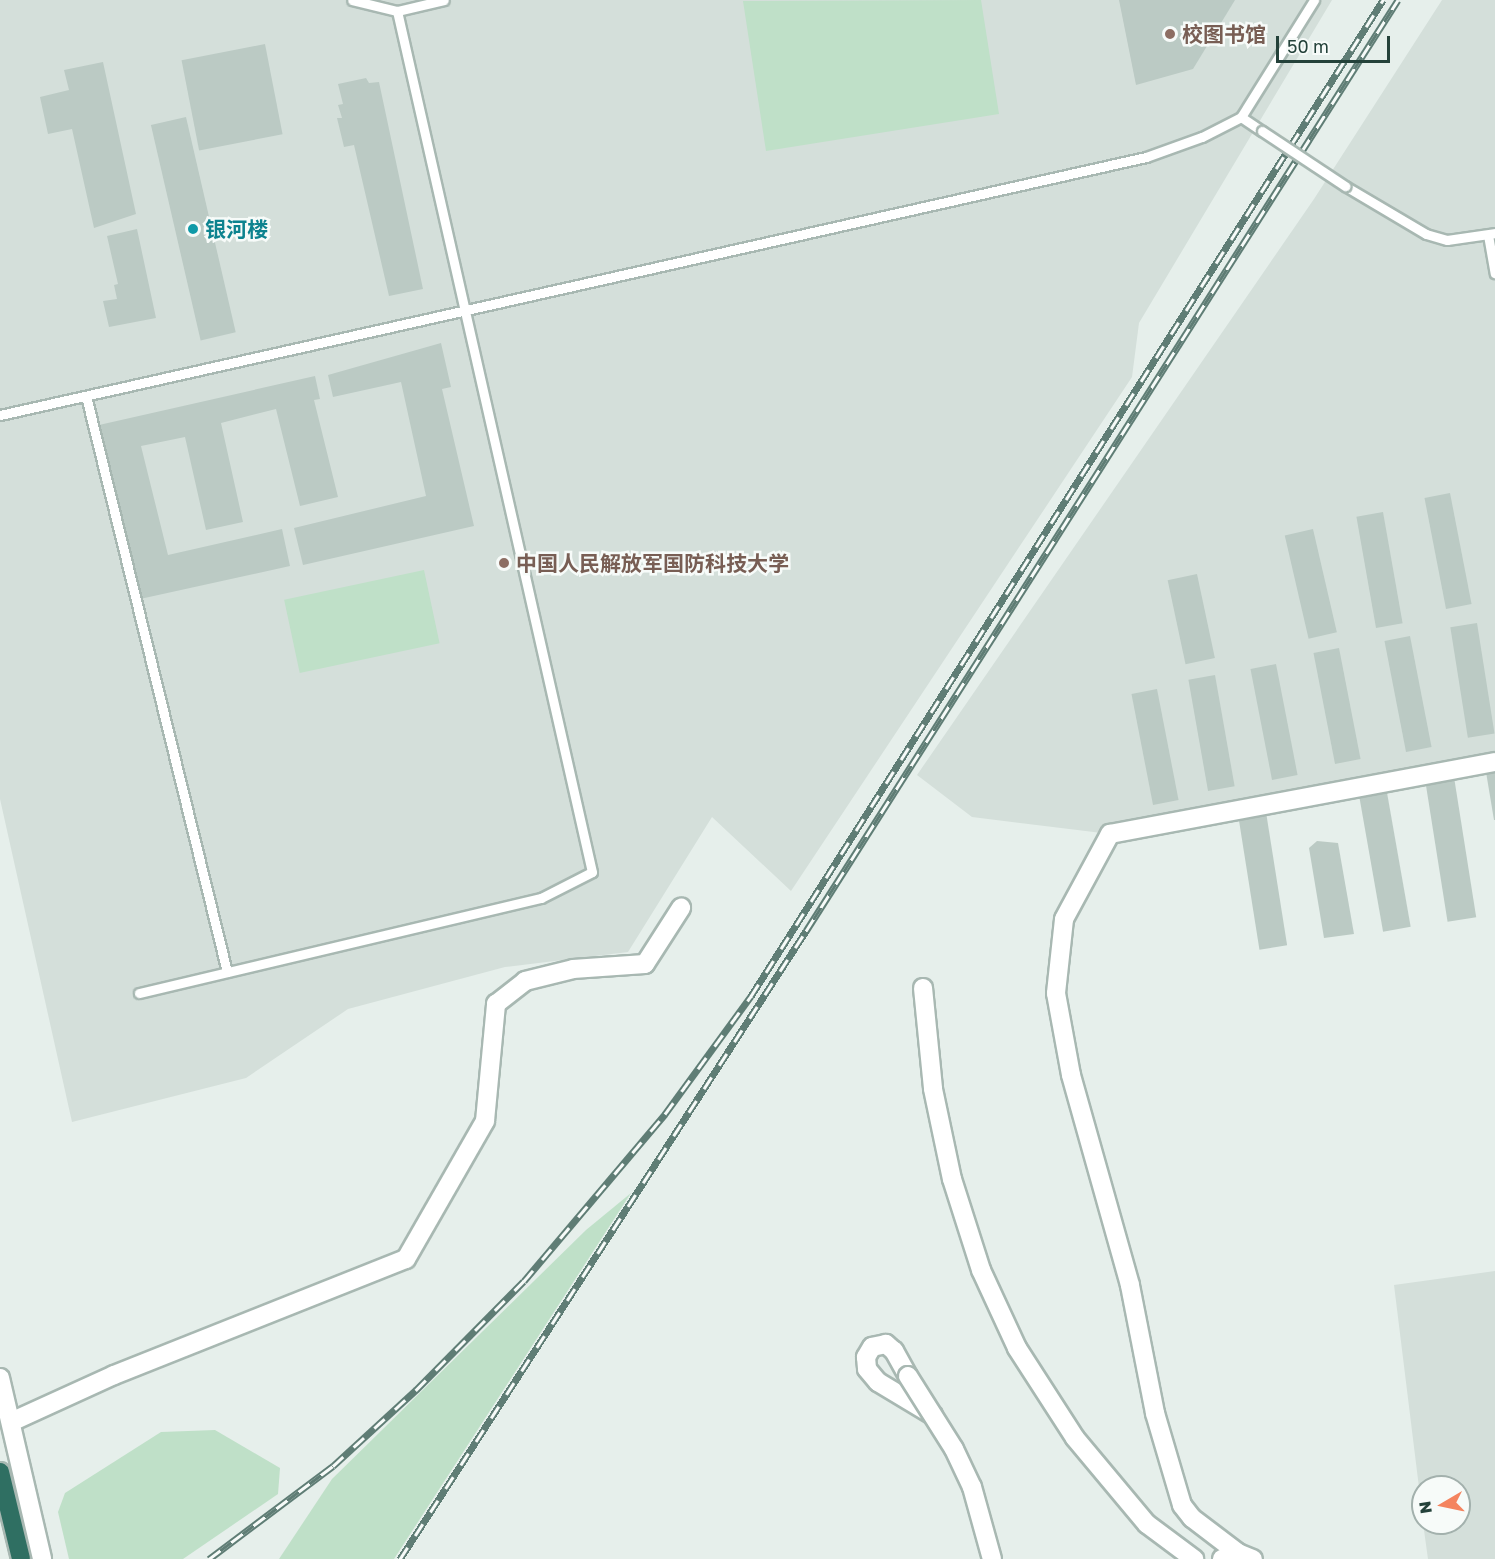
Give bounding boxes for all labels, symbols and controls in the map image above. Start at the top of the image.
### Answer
place label: 校图书馆 [1182,21,1266,47]
scale bar [1279,24,1393,62]
marker: 校图书馆 [1163,27,1177,41]
text: 50 m [1287,35,1329,57]
place label: 银河楼 [205,216,268,242]
marker: 银河楼 [186,222,200,236]
place label: 中国人民解放军国防科技大学 [516,550,789,576]
marker: 中国人民解放军国防科技大学 [497,556,511,570]
north arrow [1411,1475,1471,1535]
text: N [1414,1500,1436,1515]

